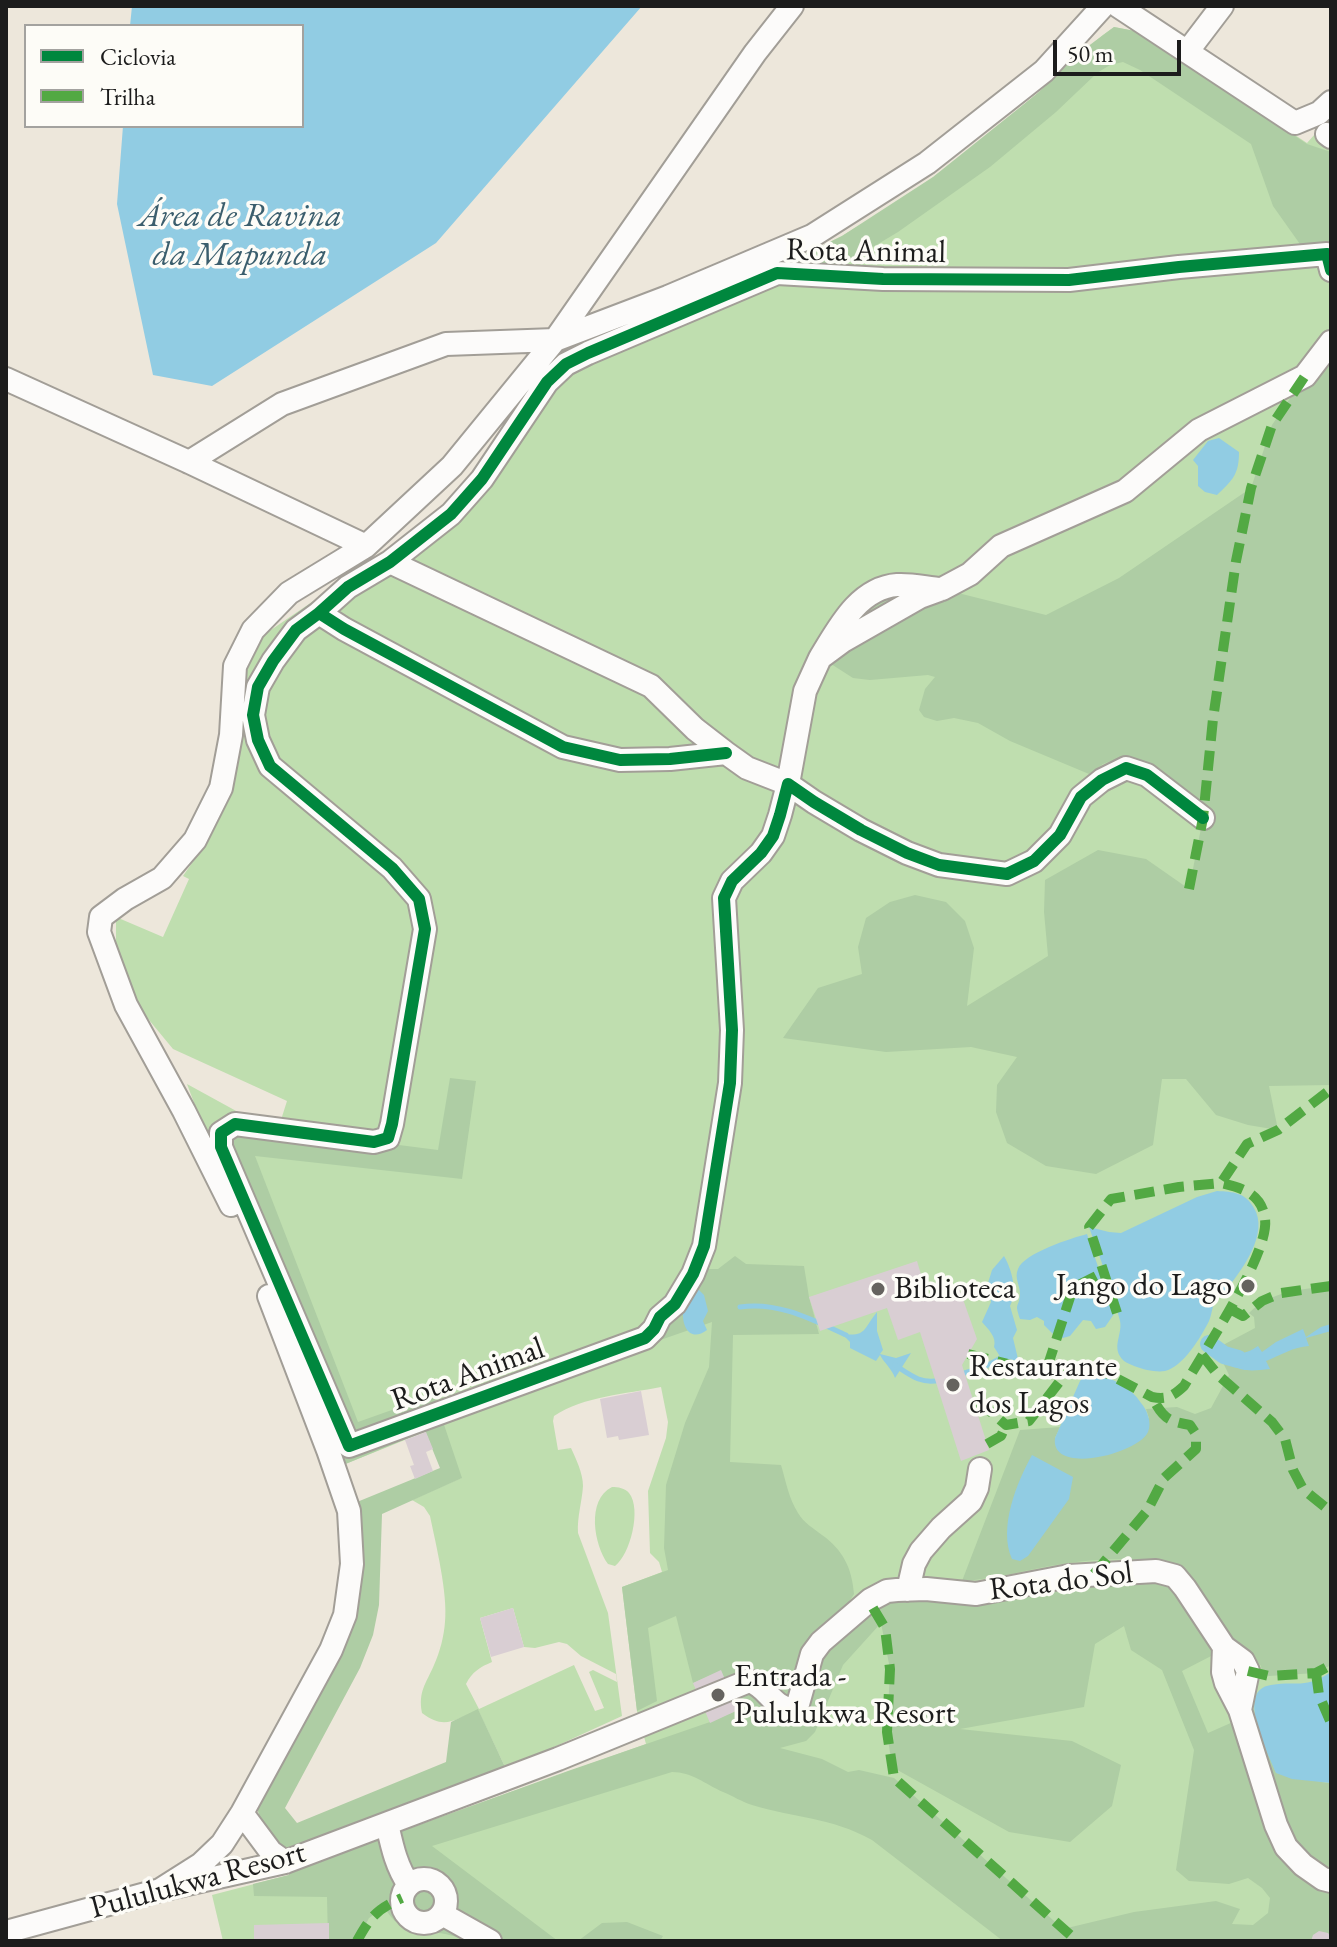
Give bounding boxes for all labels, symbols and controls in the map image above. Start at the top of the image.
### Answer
legend [24,24,304,128]
scale bar [1057,24,1185,74]
text: 50 m [1067,38,1114,69]
text: Ciclovia [100,41,176,72]
text: Trilha [100,81,155,112]
water label: Área de Ravina da Mapunda [138,197,342,276]
street label: Rota Animal [786,231,946,273]
place label: Jango do Lago [1056,1267,1232,1305]
place label: Biblioteca [894,1270,1016,1308]
marker: Jango do Lago [1239,1277,1257,1295]
marker: Biblioteca [869,1280,887,1298]
street label: Rota Animal [386,1330,550,1420]
place label: Restaurante dos Lagos [969,1348,1117,1423]
marker: Restaurante dos Lagos [944,1376,962,1394]
street label: Rota do Sol [987,1554,1135,1610]
place label: Entrada - Pululukwa Resort [734,1658,955,1733]
marker: Entrada - Pululukwa Resort [709,1686,727,1704]
street label: Pululukwa Resort [86,1834,310,1928]

